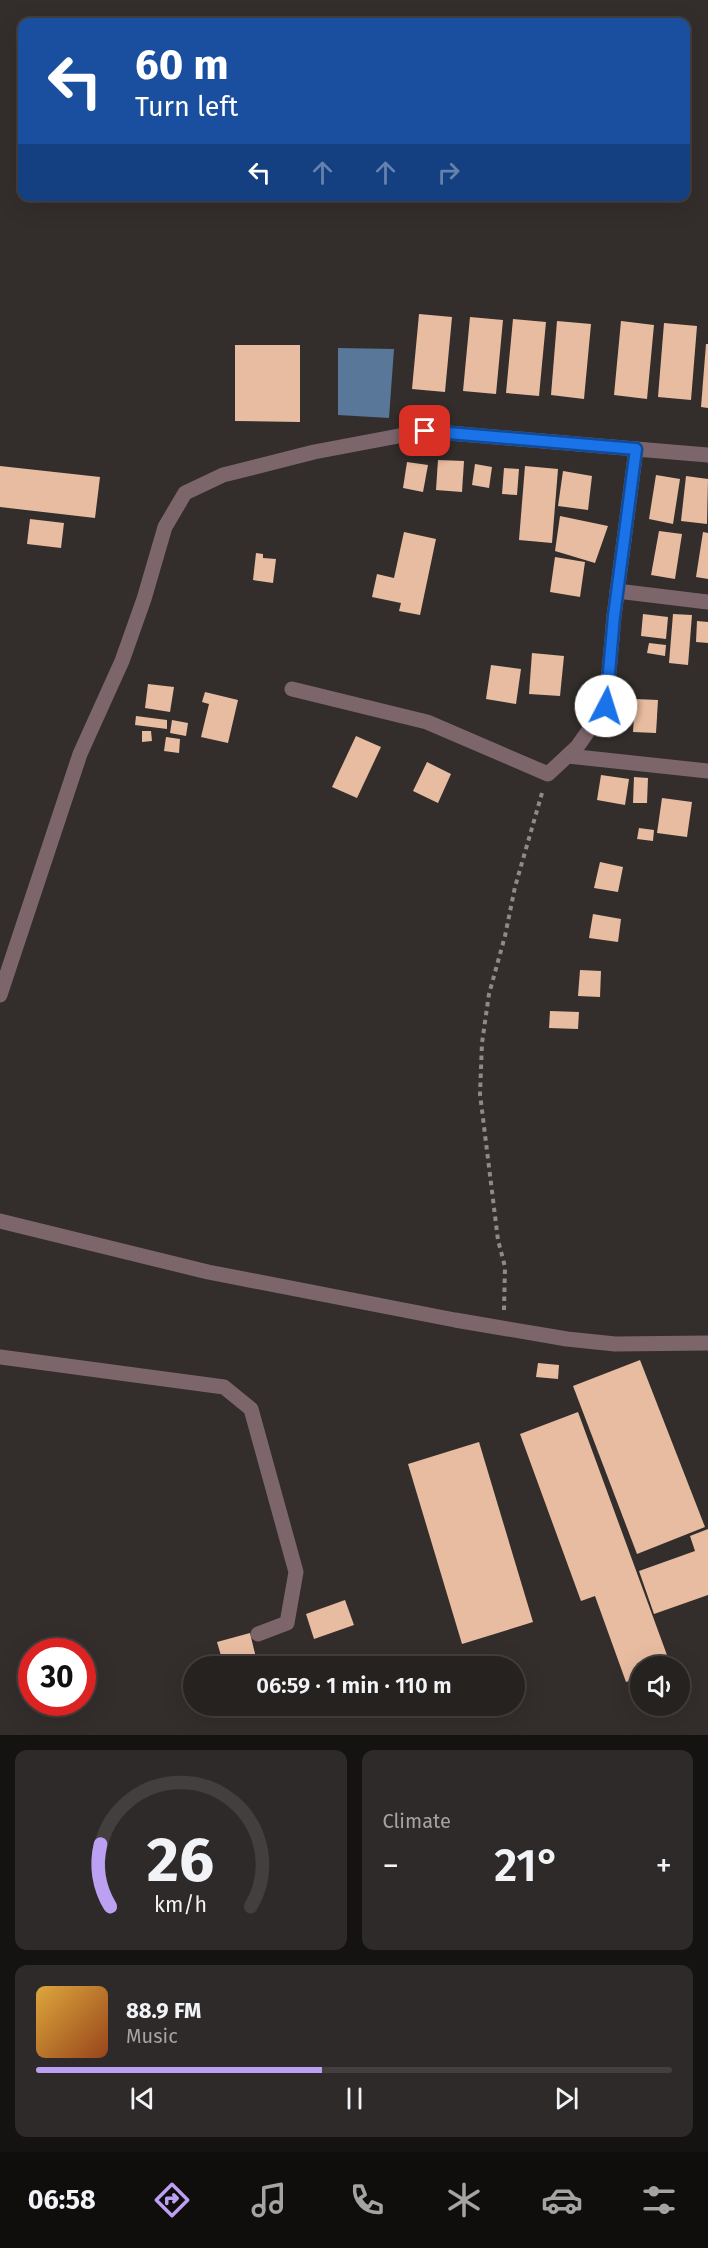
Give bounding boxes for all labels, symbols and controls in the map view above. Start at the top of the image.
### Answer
text: 60 m [135,40,229,90]
icon: left [36,42,114,120]
text: Turn left [135,91,238,123]
icon: left [243,156,276,189]
icon: ahead [306,156,339,189]
icon: ahead [369,156,402,189]
icon: right [432,156,465,189]
pin [399,405,450,456]
icon: arrive [408,414,441,447]
position arrow [574,674,638,738]
speed limit sign: 30 [18,1638,96,1716]
map controls [630,1656,690,1716]
button: sound [630,1656,690,1716]
text: 06:59 · 1 min · 110 m [256,1672,452,1699]
text: Climate [383,1809,451,1833]
text: 26 [147,1823,214,1898]
text: 21° [494,1839,560,1893]
text: − [383,1846,399,1886]
text: + [656,1846,672,1886]
text: km/h [154,1892,207,1918]
text: 88.9 FM [126,1997,201,2024]
text: Music [126,2024,178,2048]
icon: previous [126,2082,159,2115]
icon: pause [338,2082,371,2115]
icon: next [550,2082,583,2115]
icon: directions [151,2179,193,2221]
icon: music [248,2179,290,2221]
icon: phone [346,2179,388,2221]
icon: climate [443,2179,485,2221]
icon: car [541,2179,583,2221]
icon: filters [638,2179,680,2221]
text: 06:58 [28,2184,96,2216]

